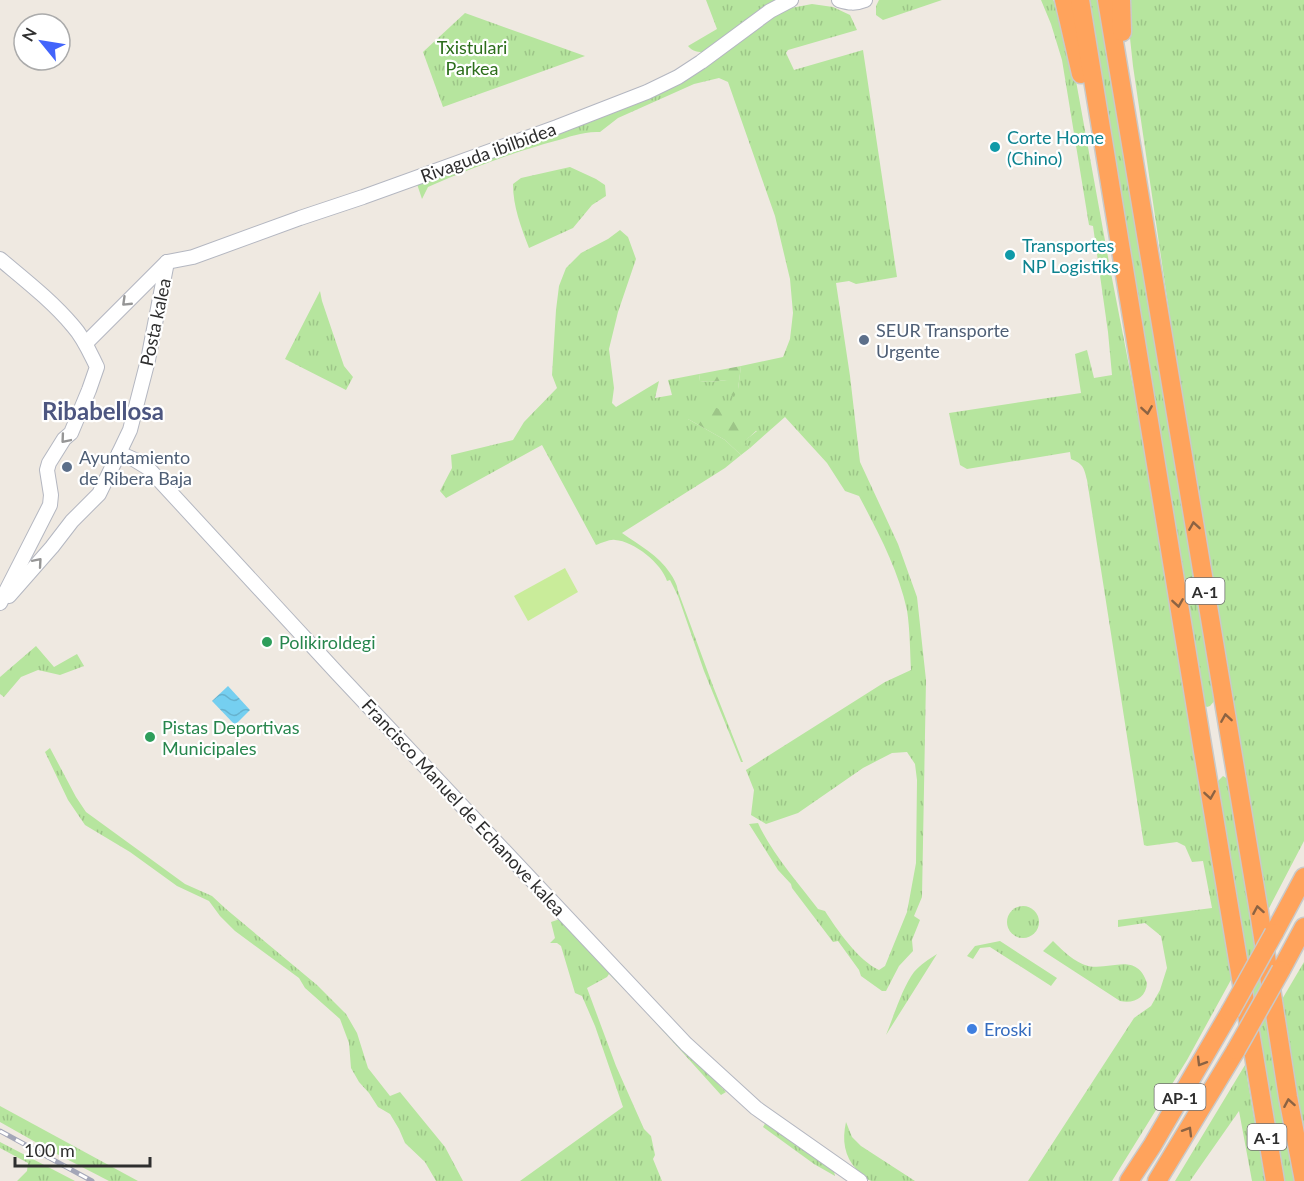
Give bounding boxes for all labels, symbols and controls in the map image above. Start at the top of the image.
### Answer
north arrow [12,12,72,72]
text: N [17,24,40,44]
park label: Txistulari Parkea [437,36,507,79]
street label: Rivaguda ibilbidea [417,117,559,187]
place label: Corte Home (Chino) [1007,126,1104,169]
marker: Corte Home (Chino) [988,140,1002,154]
place label: Transportes NP Logistiks [1022,234,1119,277]
marker: Transportes NP Logistiks [1003,248,1017,262]
street label: Posta kalea [135,276,175,368]
one-way arrow [122,295,133,306]
place label: SEUR Transporte Urgente [876,319,1009,362]
marker: SEUR Transporte Urgente [857,333,871,347]
district label: Ribabellosa [42,396,164,425]
one-way arrow [1140,405,1153,415]
one-way arrow [61,432,72,443]
place label: Ayuntamiento de Ribera Baja [79,446,192,489]
marker: Ayuntamiento de Ribera Baja [60,460,74,474]
one-way arrow [1189,521,1201,530]
one-way arrow [31,559,42,569]
road number: A-1 [1186,578,1224,604]
one-way arrow [1172,598,1184,607]
place label: Polikiroldegi [279,631,375,653]
marker: Polikiroldegi [260,635,274,649]
street label: Francisco Manuel de Echanove kalea [358,694,570,920]
one-way arrow [1220,713,1232,723]
place label: Pistas Deportivas Municipales [162,716,300,759]
marker: Pistas Deportivas Municipales [143,730,157,744]
one-way arrow [1203,790,1216,800]
one-way arrow [1253,906,1265,915]
place label: Eroski [984,1018,1032,1040]
marker: Eroski [965,1022,979,1036]
one-way arrow [1196,1056,1208,1066]
road number: AP-1 [1154,1084,1206,1110]
one-way arrow [1283,1098,1296,1108]
road number: A-1 [1248,1124,1286,1150]
one-way arrow [1181,1127,1192,1137]
scale bar [15,1130,150,1168]
text: 100 m [24,1139,75,1161]

